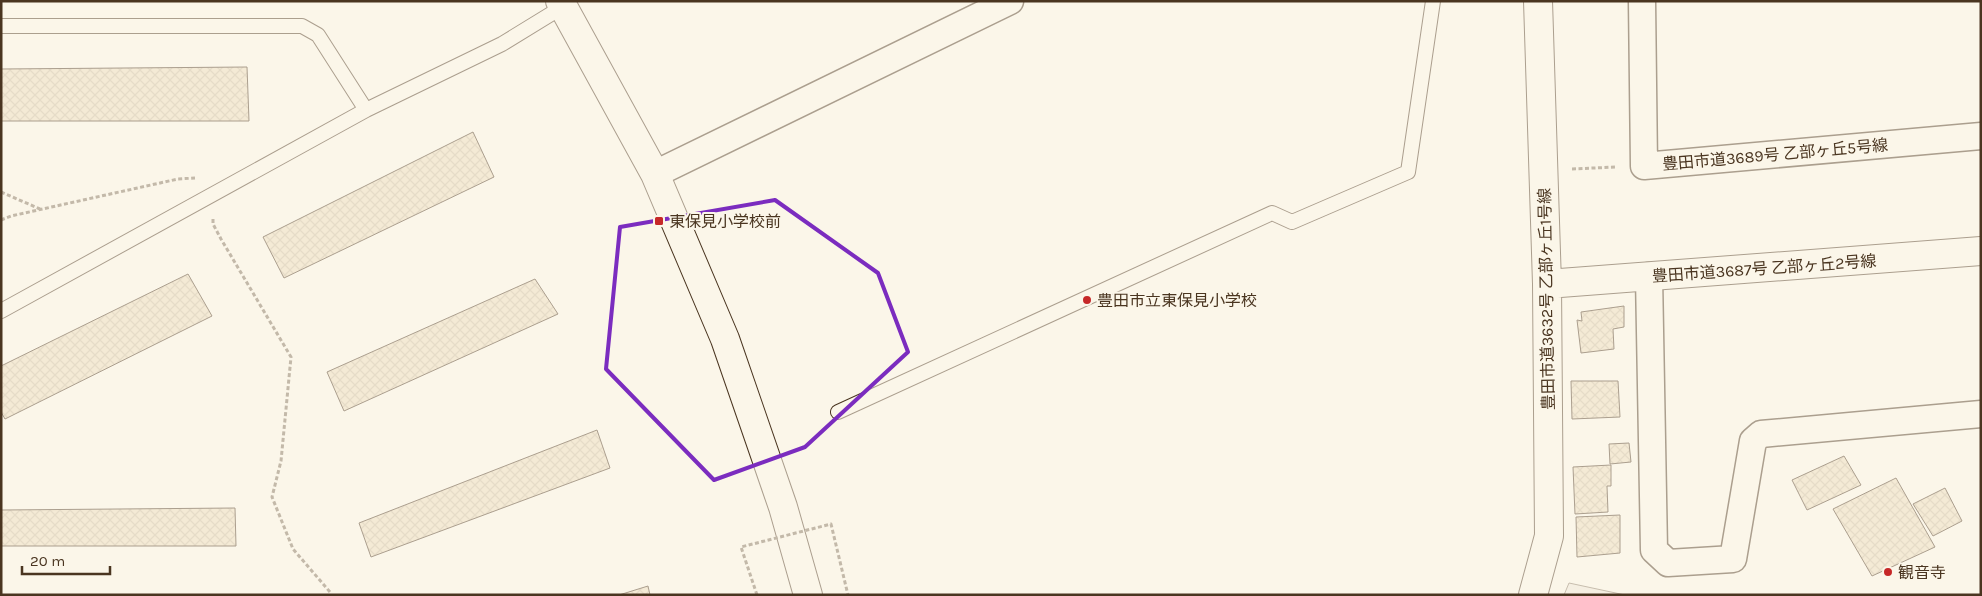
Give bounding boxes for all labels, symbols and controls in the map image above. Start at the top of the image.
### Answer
street label: 豊田市道3689号 乙部ヶ丘5号線 [1661,135,1889,174]
street label: 豊田市道3632号 乙部ヶ丘1号線 [1535,188,1558,410]
place label: 東保見小学校前 [669,212,781,231]
marker: 東保見小学校前 [653,215,665,227]
street label: 豊田市道3687号 乙部ヶ丘2号線 [1651,251,1877,286]
place label: 豊田市立東保見小学校 [1097,291,1257,310]
marker: 豊田市立東保見小学校 [1081,294,1093,306]
scale bar [22,544,110,576]
text: 20 m [30,552,65,570]
place label: 観音寺 [1898,563,1946,582]
marker: 観音寺 [1882,566,1894,578]

